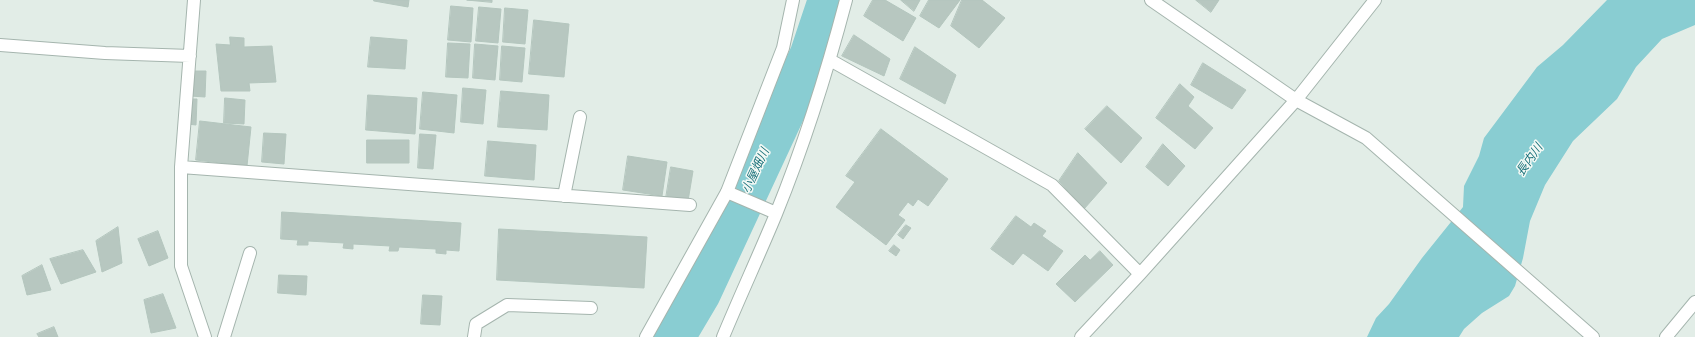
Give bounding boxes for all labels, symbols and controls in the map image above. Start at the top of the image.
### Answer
water label: 長内川 [1514,141,1546,179]
water label: 小屋畑川 [739,146,773,196]

